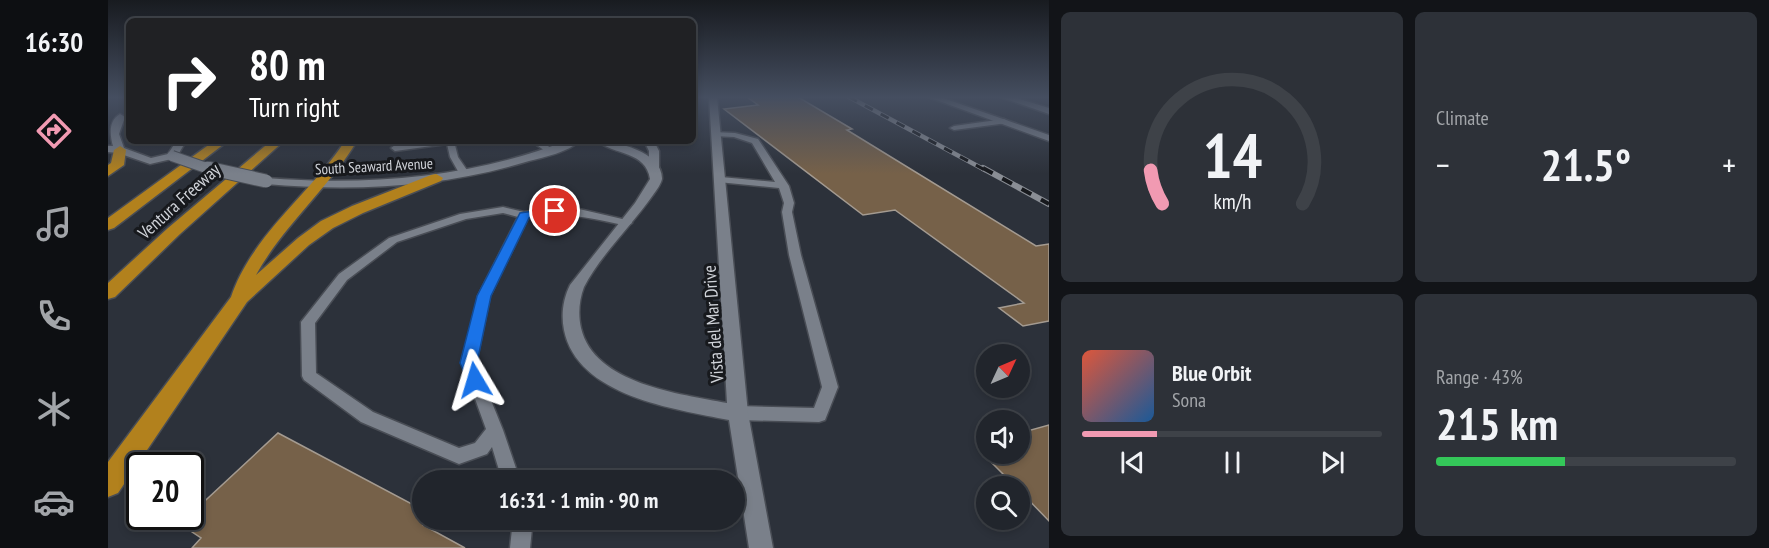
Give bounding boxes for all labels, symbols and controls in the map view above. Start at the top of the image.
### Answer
text: 16:30 [25,25,83,59]
text: 80 m [249,37,326,92]
icon: right [150,42,228,120]
text: Turn right [249,90,340,124]
text: Climate [1436,105,1489,131]
icon: directions [33,110,75,152]
text: 14 [1202,114,1262,195]
text: 21.5° [1541,135,1631,193]
text: − [1436,143,1450,186]
text: + [1722,143,1736,186]
street label: South Seaward Avenue [315,153,433,179]
street label: Ventura Freeway [132,158,225,245]
pin [529,185,580,236]
text: km/h [1213,187,1251,215]
icon: arrive [538,194,571,227]
icon: music [33,203,75,245]
street label: Vista del Mar Drive [697,265,729,384]
icon: phone [33,295,75,337]
north arrow [976,344,1030,398]
map controls [976,344,1030,530]
position arrow [443,348,507,412]
text: Blue Orbit [1172,359,1251,387]
text: Range · 43% [1436,364,1523,390]
text: Sona [1172,387,1206,413]
icon: climate [33,388,75,430]
text: 215 km [1436,394,1558,452]
button: sound [976,410,1030,464]
icon: previous [1116,446,1149,479]
icon: pause [1216,446,1249,479]
icon: next [1316,446,1349,479]
speed limit sign: 20 [126,452,204,530]
button: search [976,476,1030,530]
icon: car [33,481,75,523]
text: 16:31 · 1 min · 90 m [499,486,658,514]

